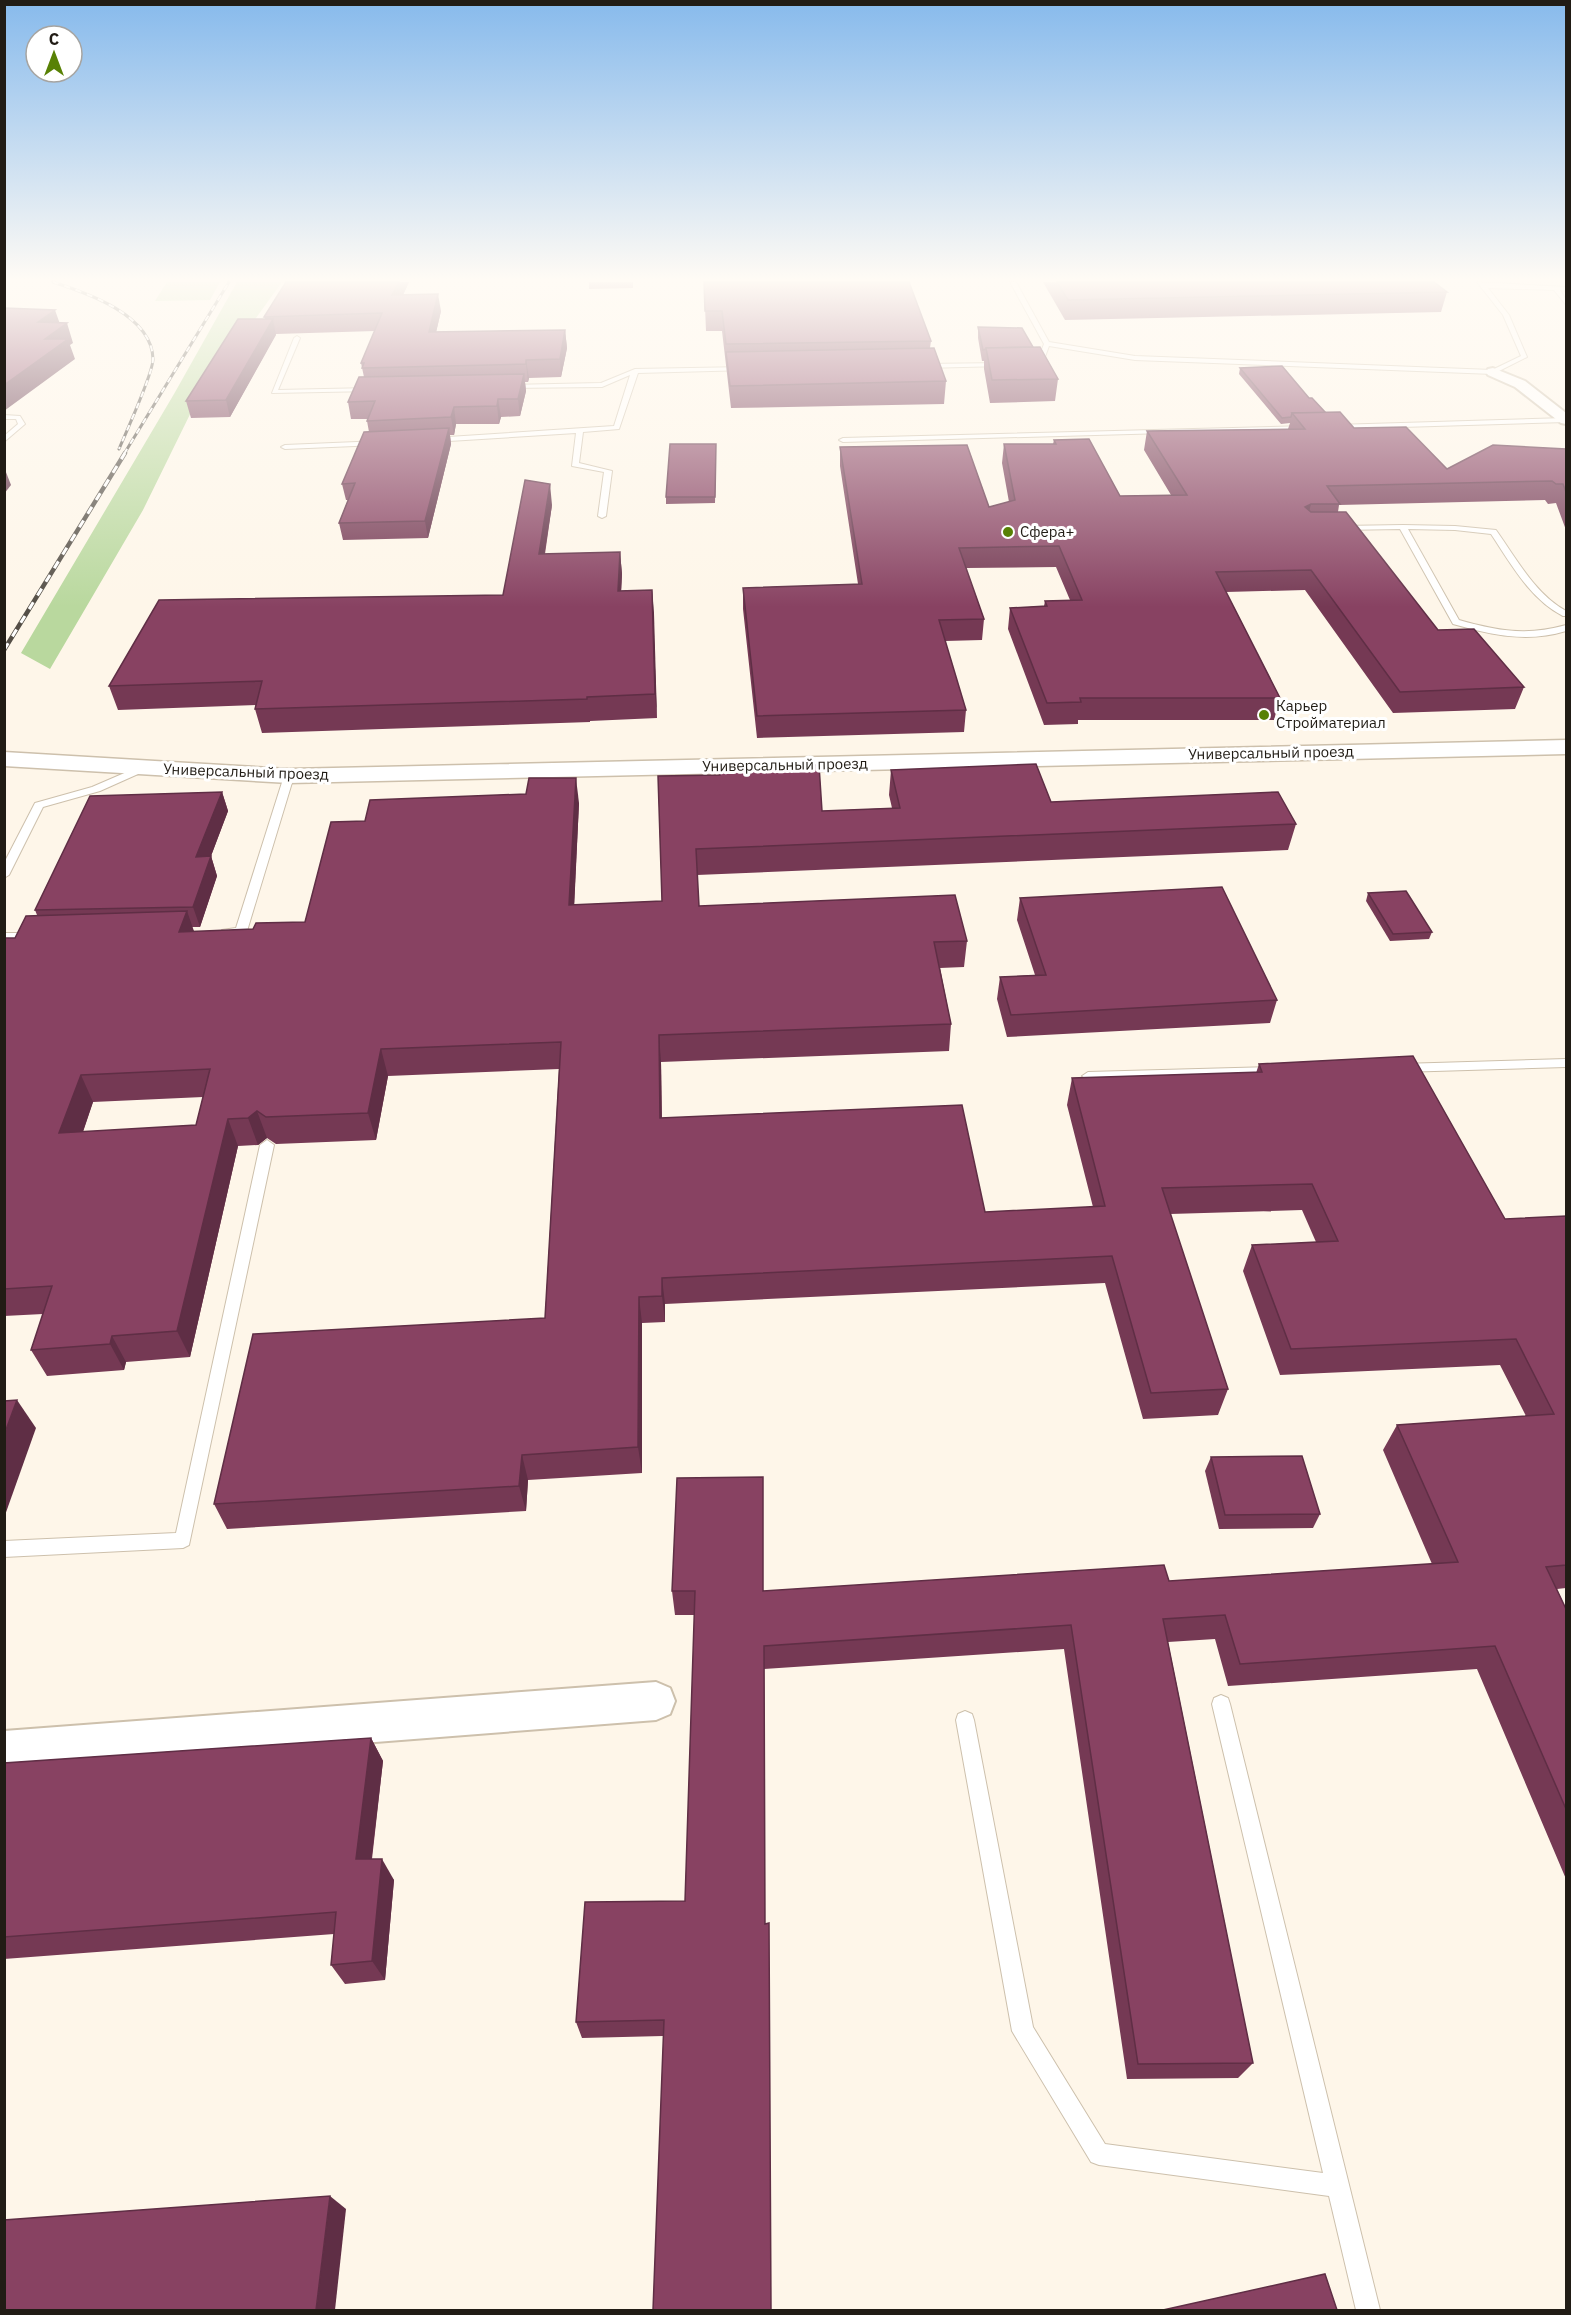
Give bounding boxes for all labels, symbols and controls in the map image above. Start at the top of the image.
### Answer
north arrow [24,24,84,84]
text: С [49,29,59,49]
place label: Сфера+ [1020,522,1075,541]
marker: Сфера+ [1001,525,1015,539]
place label: Карьер Стройматериал [1276,696,1386,732]
marker: Карьер Стройматериал [1257,708,1271,722]
street label: Универсальный проезд [1188,742,1354,763]
street label: Универсальный проезд [702,754,868,775]
street label: Универсальный проезд [163,759,329,784]

